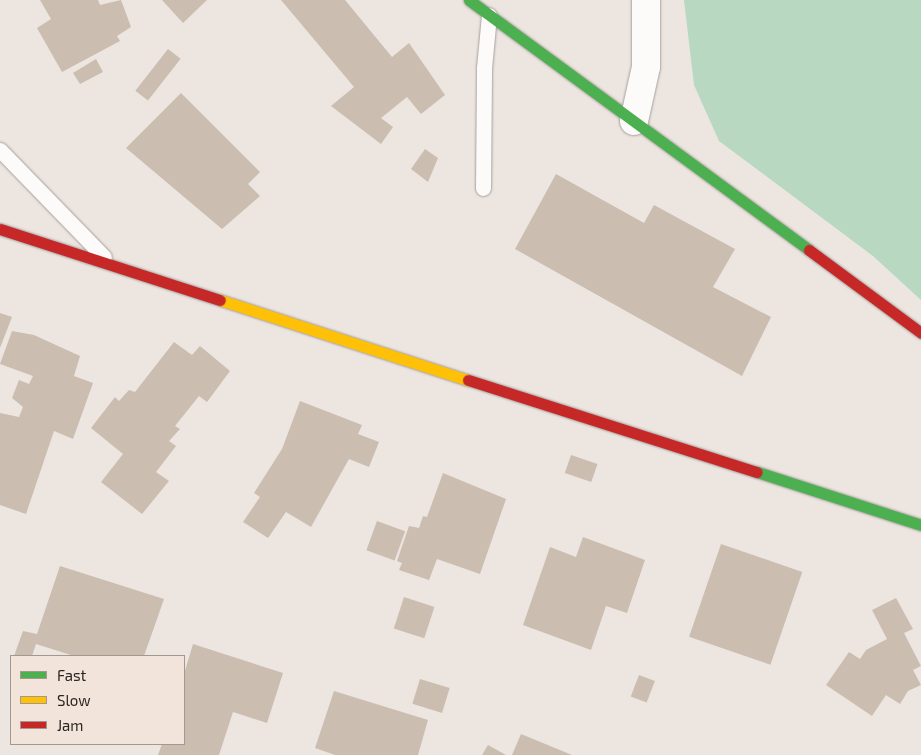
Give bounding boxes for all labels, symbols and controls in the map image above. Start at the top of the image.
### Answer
legend [10,655,185,745]
text: Fast [57,666,86,684]
text: Slow [57,691,91,709]
text: Jam [57,716,83,734]

